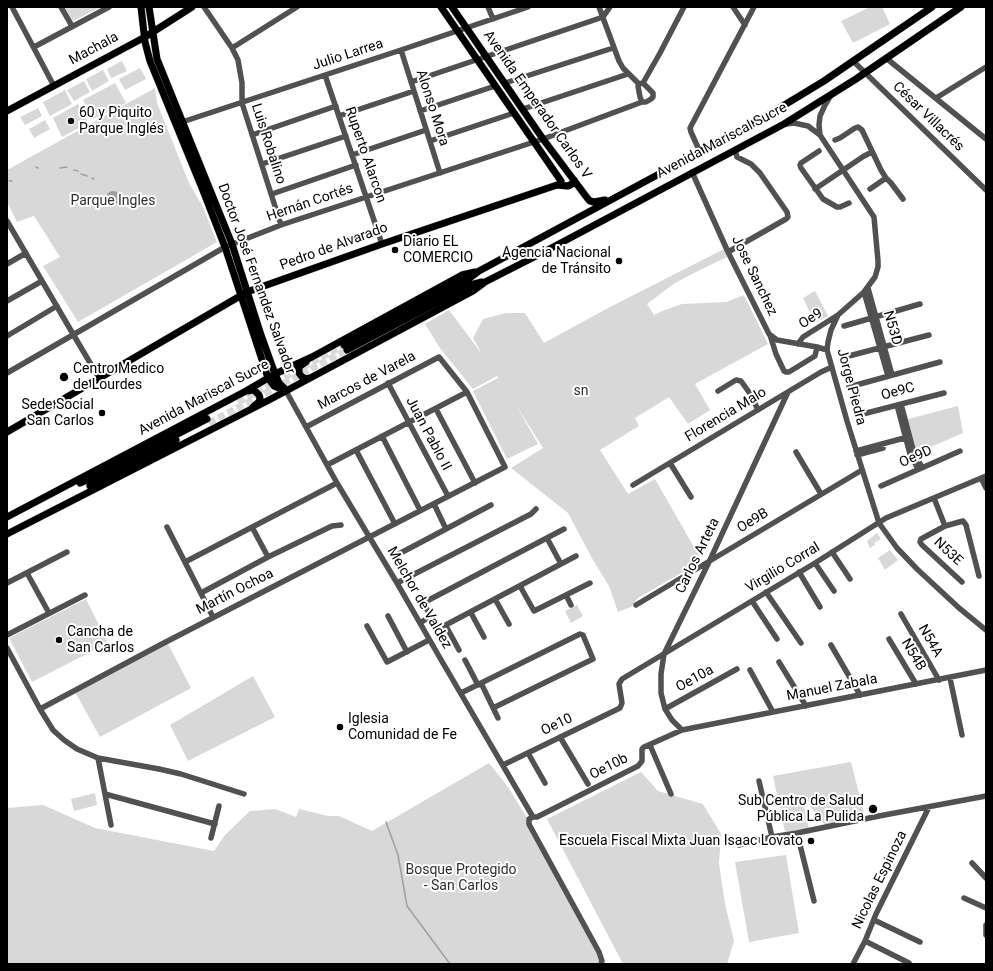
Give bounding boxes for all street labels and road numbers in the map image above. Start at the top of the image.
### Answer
street label: Avenida Emperador Carlos V [479,28,595,182]
street label: Machala [66,29,122,69]
street label: Julio Larrea [311,36,385,74]
street label: Alonso Mora [412,68,452,148]
street label: César Villacrés [889,79,967,155]
street label: Avenida Mariscal Sucre [654,99,790,183]
street label: Luis Robalino [247,102,289,186]
street label: Ruperto Alarcon [341,105,389,205]
street label: Hernán Cortés [265,180,355,226]
street label: Doctor José Fernandez Salvador [214,181,298,377]
street label: Pedro de Alvarado [278,220,390,274]
street label: Jose Sanchez [727,233,781,319]
street label: Oe9 [796,305,826,333]
street label: N53D [879,309,905,347]
street label: Jorge Piedra [833,347,869,427]
street label: Marcos de Varela [315,348,419,414]
street label: Avenida Mariscal Sucre [136,356,272,440]
street label: Oe9C [879,379,917,405]
street label: Florencia Malo [682,384,770,446]
street label: Juan Pablo II [402,394,454,474]
street label: Oe9D [897,442,935,472]
street label: Oe9B [734,505,772,537]
street label: Carlos Arteta [672,515,724,597]
street label: N53E [930,534,966,570]
street label: Virgilio Corral [743,539,823,597]
street label: Melchor de Valdez [383,544,455,652]
street label: Martín Ochoa [194,565,276,619]
street label: N54A [914,622,946,660]
street label: N54B [897,636,929,674]
street label: Oe10a [673,662,717,696]
street label: Manuel Zabala [785,671,879,705]
street label: Oe10 [539,710,575,740]
street label: Oe10b [587,750,631,784]
street label: Nicolas Espinoza [849,828,911,932]

